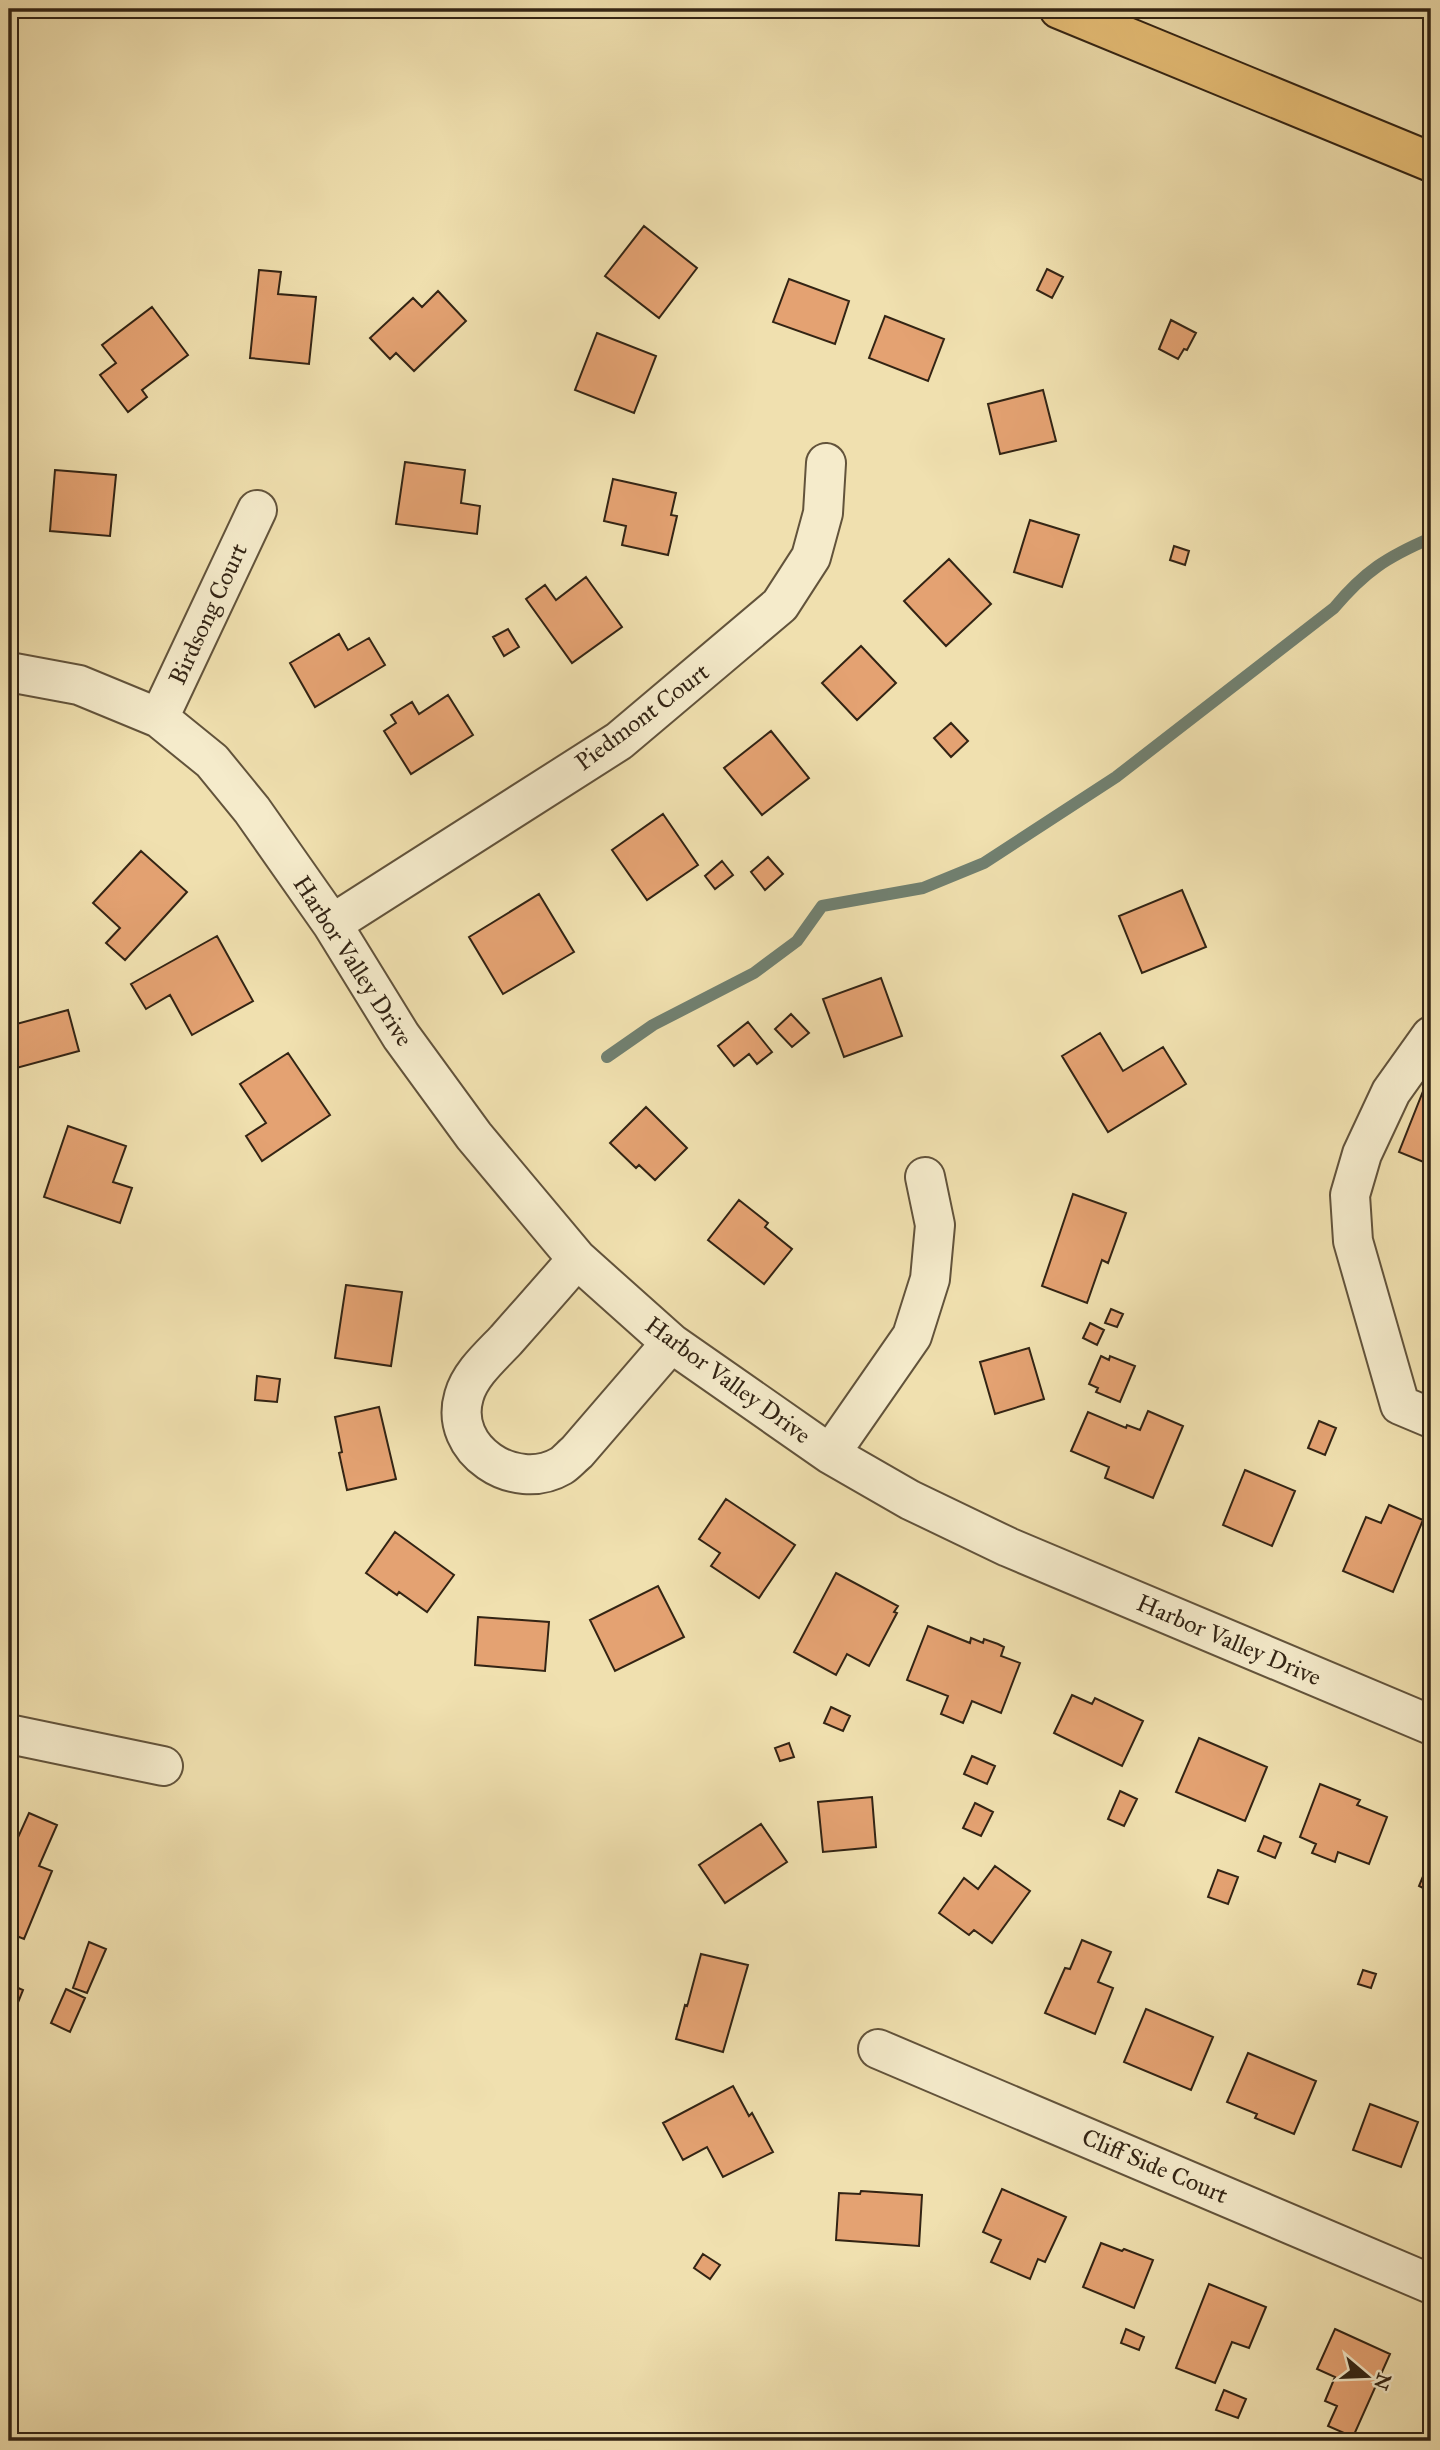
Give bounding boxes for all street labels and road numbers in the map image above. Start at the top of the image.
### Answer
street label: Birdsong Court [162,538,254,690]
street label: Piedmont Court [569,657,715,777]
street label: Harbor Valley Drive [287,870,419,1052]
street label: Harbor Valley Drive [639,1310,817,1450]
street label: Harbor Valley Drive [1132,1588,1326,1692]
street label: Cliff Side Court [1078,2122,1233,2210]

